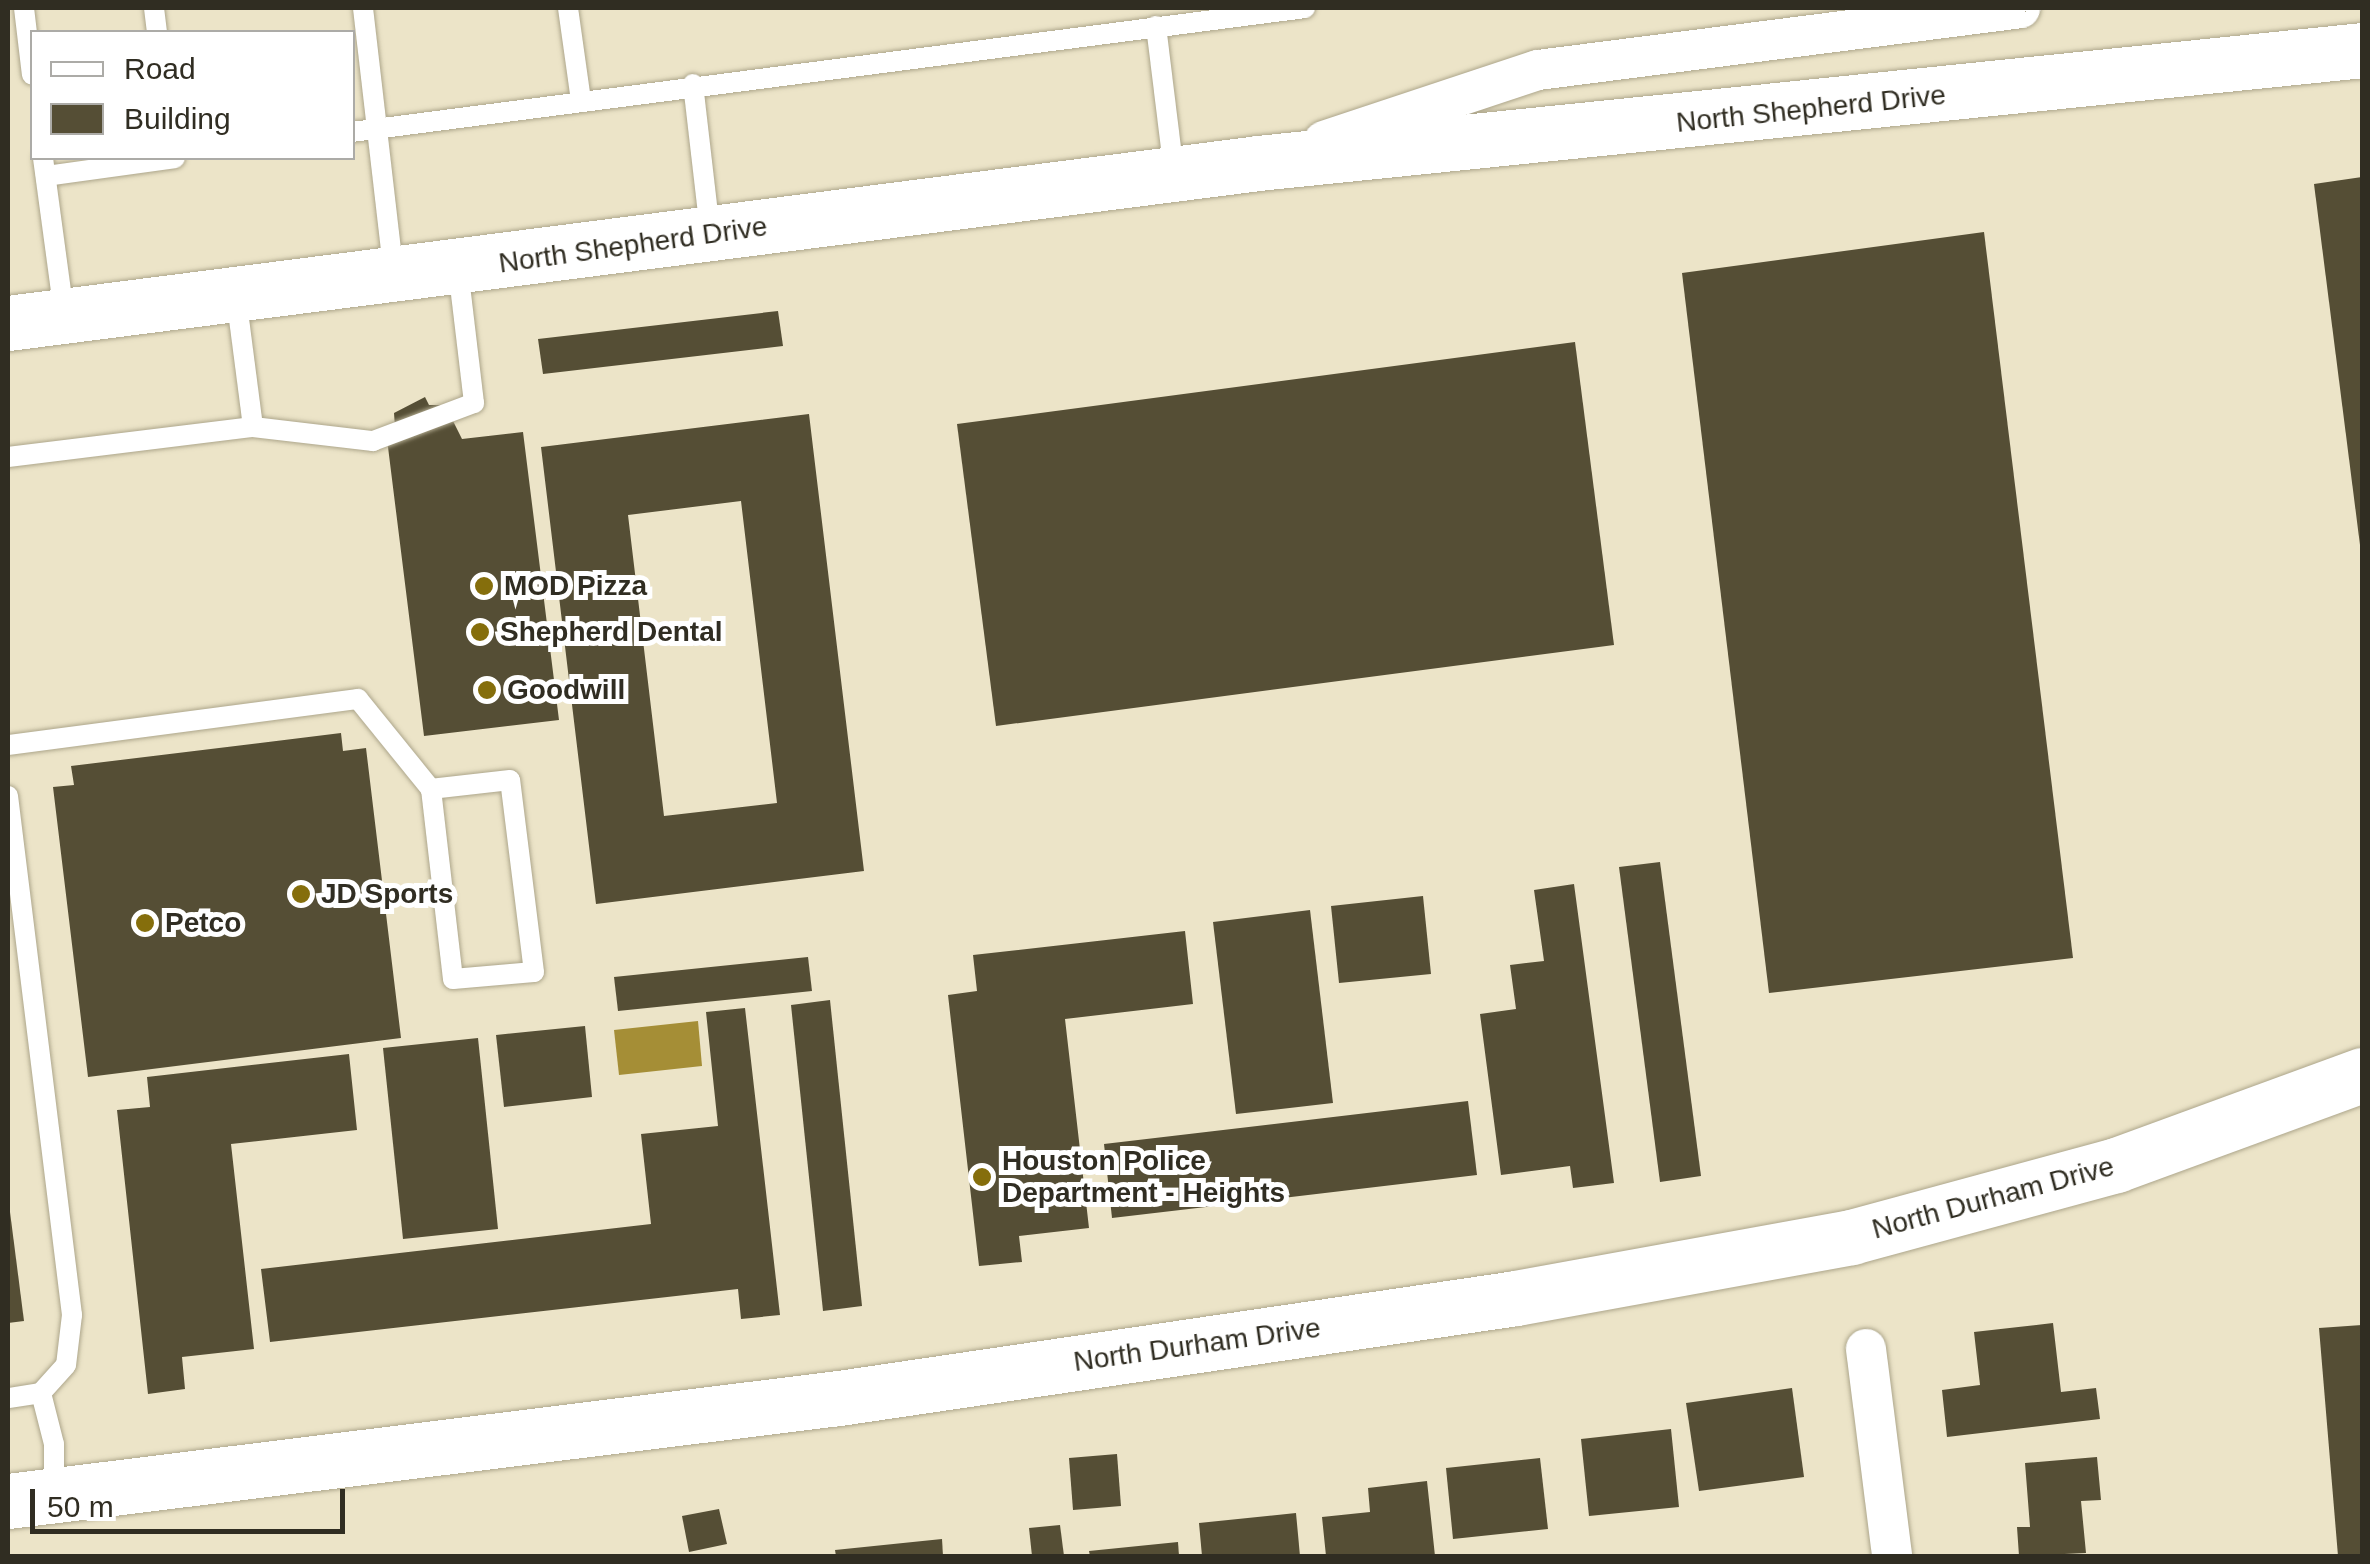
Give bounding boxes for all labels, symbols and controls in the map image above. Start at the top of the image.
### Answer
legend [30,30,355,160]
text: Road [124,52,196,85]
street label: North Shepherd Drive [1675,78,1947,140]
text: Building [124,102,231,135]
street label: North Shepherd Drive [497,210,769,280]
place label: MOD Pizza [504,569,647,603]
marker: MOD Pizza [473,575,495,597]
place label: Shepherd Dental [500,615,722,649]
marker: Shepherd Dental [469,621,491,643]
place label: Goodwill [507,673,625,707]
marker: Goodwill [476,679,498,701]
place label: JD Sports [321,877,453,911]
marker: JD Sports [290,883,312,905]
place label: Petco [165,906,241,940]
marker: Petco [134,912,156,934]
place label: Houston Police Department - Heights [1002,1144,1285,1210]
street label: North Durham Drive [1868,1150,2118,1246]
marker: Houston Police Department - Heights [971,1166,993,1188]
street label: North Durham Drive [1071,1311,1323,1379]
scale bar [35,1469,350,1531]
text: 50 m [47,1490,114,1523]

